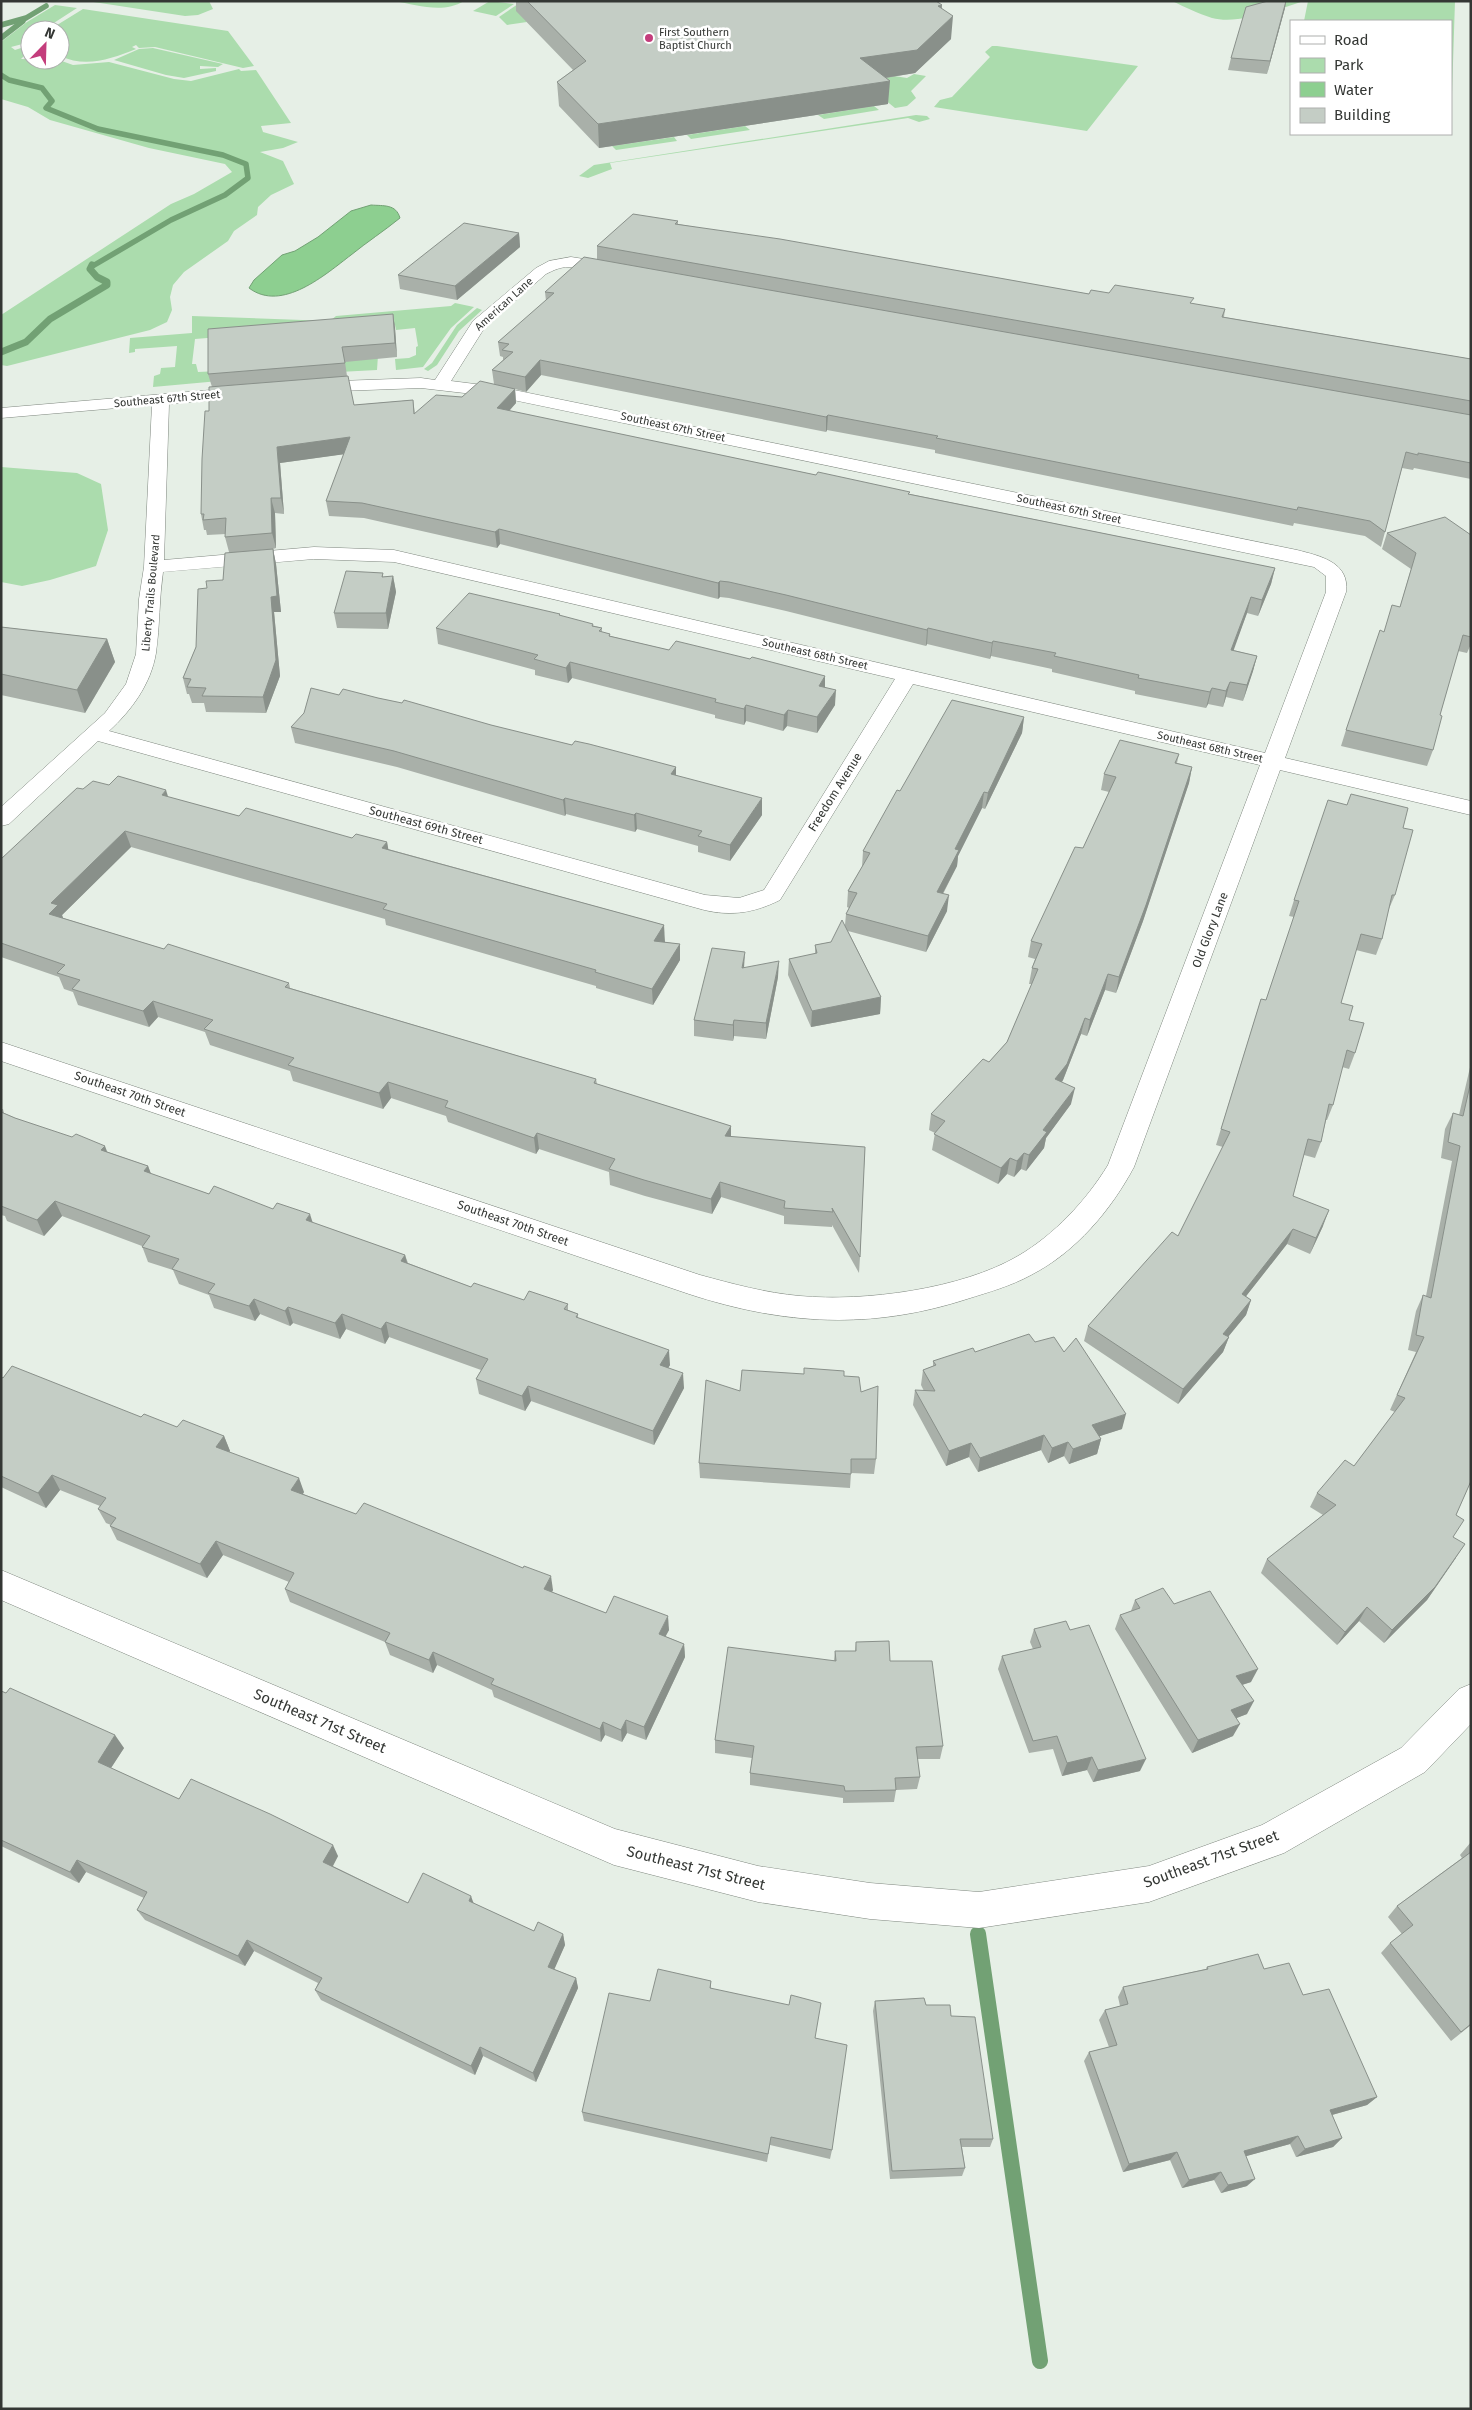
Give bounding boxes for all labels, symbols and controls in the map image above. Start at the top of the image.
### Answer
north arrow [20,20,70,70]
legend [1290,20,1452,135]
text: N [42,24,57,43]
place label: First Southern Baptist Church [659,26,732,52]
text: Road [1334,31,1369,49]
marker: First Southern Baptist Church [643,32,655,44]
text: Park [1334,56,1364,74]
text: Water [1334,81,1373,99]
text: Building [1334,106,1390,124]
street label: American Lane [472,275,536,333]
street label: Southeast 67th Street [113,388,221,410]
street label: Southeast 67th Street [619,410,727,444]
street label: Southeast 67th Street [1015,492,1123,526]
street label: Liberty Trails Boulevard [139,534,163,652]
street label: Southeast 68th Street [761,636,869,672]
street label: Southeast 68th Street [1156,729,1264,765]
street label: Freedom Avenue [805,750,865,834]
street label: Southeast 69th Street [367,803,485,847]
street label: Old Glory Lane [1189,890,1231,970]
street label: Southeast 70th Street [72,1068,188,1120]
street label: Southeast 70th Street [455,1197,571,1249]
street label: Southeast 71st Street [251,1685,390,1757]
street label: Southeast 71st Street [1141,1826,1281,1892]
street label: Southeast 71st Street [625,1842,768,1894]

